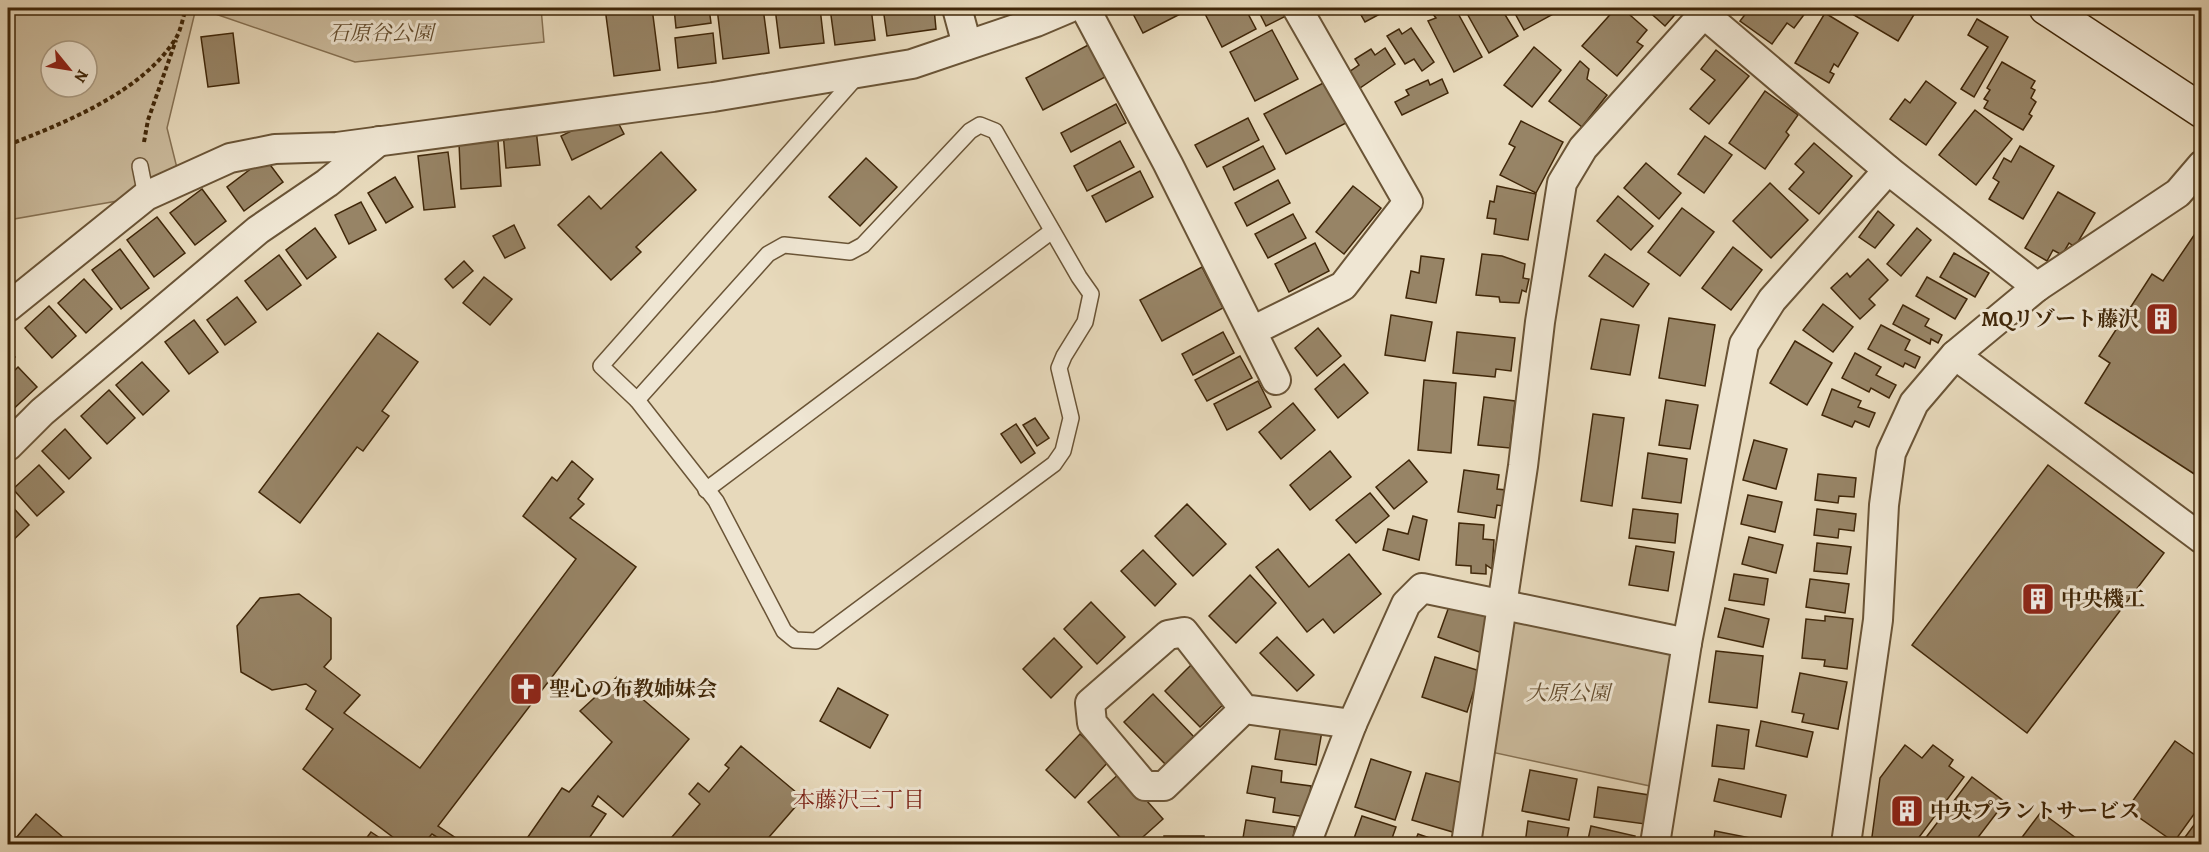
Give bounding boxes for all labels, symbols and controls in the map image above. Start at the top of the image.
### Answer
park label: 石原谷公園 [329,19,436,47]
north arrow [39,39,99,99]
text: N [69,65,94,87]
building icon: MQリゾート藤沢 [2144,301,2180,337]
place label: MQリゾート藤沢 [1981,305,2139,333]
building icon: 中央機工 [2020,581,2056,617]
place label: 中央機工 [2061,585,2145,613]
church icon: 聖心の布教姉妹会 [508,671,544,707]
place label: 聖心の布教姉妹会 [549,675,717,703]
park label: 大原公園 [1526,679,1613,707]
district label: 本藤沢三丁目 [793,785,925,815]
building icon: 中央プラントサービス [1889,793,1925,829]
place label: 中央プラントサービス [1930,797,2140,825]

